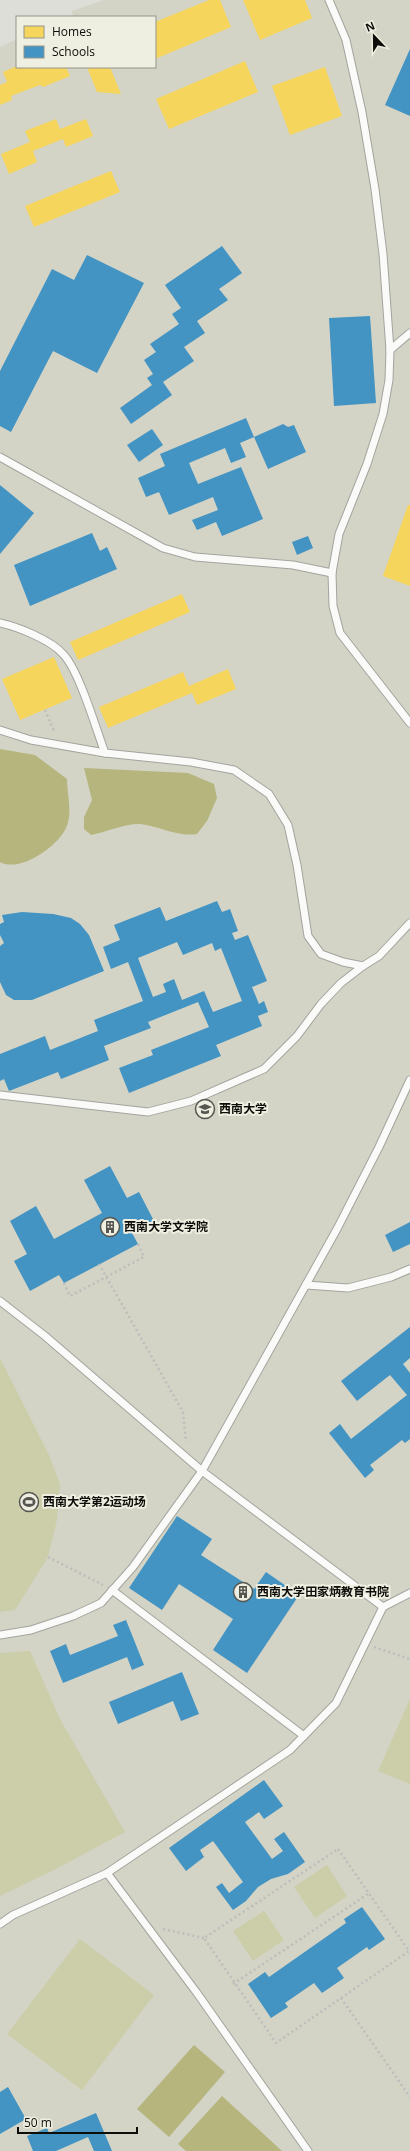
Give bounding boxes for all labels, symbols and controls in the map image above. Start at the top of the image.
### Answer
legend [16,16,156,68]
north arrow [354,16,394,56]
text: N [363,18,377,35]
text: Homes [52,23,92,40]
text: Schools [52,43,95,60]
school or university icon: 西南大学 [194,1098,216,1120]
place label: 西南大学 [219,1100,267,1117]
building icon: 西南大学文学院 [99,1216,121,1238]
place label: 西南大学文学院 [124,1218,208,1235]
sports icon: 西南大学第2运动场 [18,1491,40,1513]
place label: 西南大学第2运动场 [43,1493,146,1510]
building icon: 西南大学田家炳教育书院 [232,1581,254,1603]
place label: 西南大学田家炳教育书院 [257,1583,389,1600]
scale bar [18,2109,137,2135]
text: 50 m [24,2114,52,2131]

